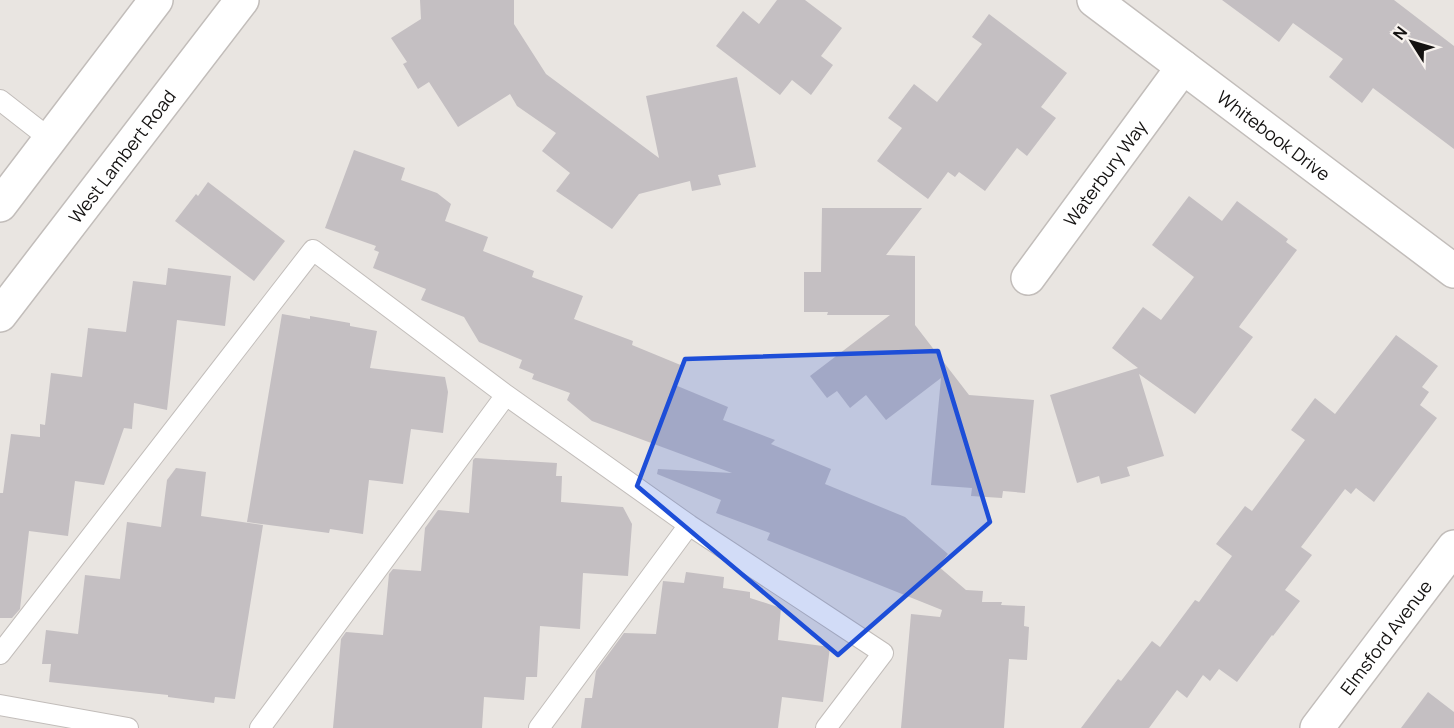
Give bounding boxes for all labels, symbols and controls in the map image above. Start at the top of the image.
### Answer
north arrow [1382,12,1442,72]
text: N [1388,22,1412,44]
street label: West Lambert Road [63,85,181,228]
street label: Whitebook Drive [1212,85,1335,186]
street label: Waterbury Way [1058,115,1152,231]
street label: Elmsford Avenue [1335,575,1437,699]

